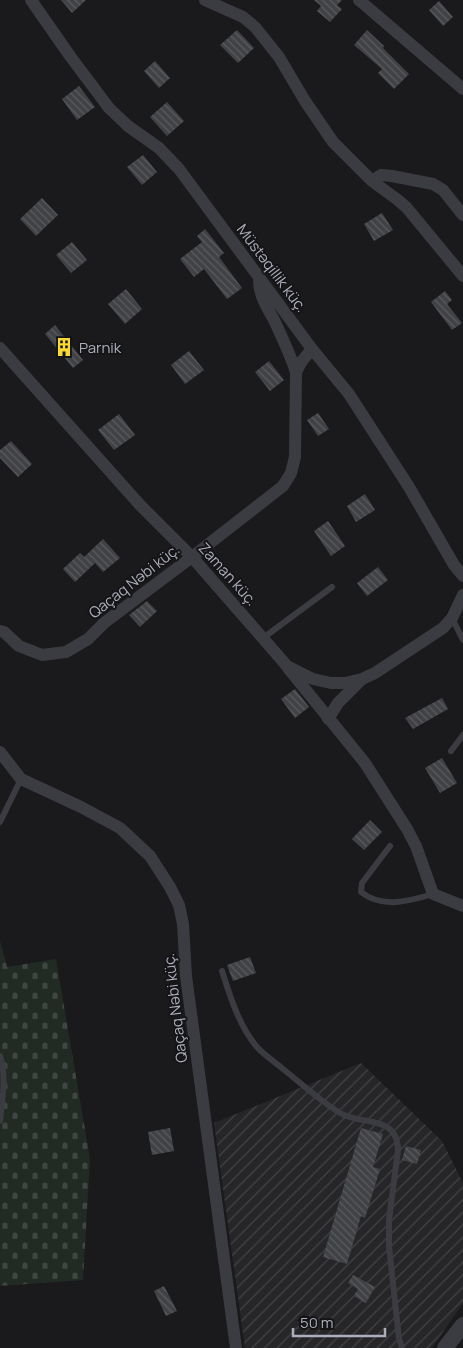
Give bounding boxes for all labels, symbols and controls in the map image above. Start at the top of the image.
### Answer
street label: Müstəqillik küç. [232,220,312,316]
building icon: Parnik [53,336,75,358]
place label: Parnik [79,337,122,358]
street label: Zaman küç. [194,538,262,610]
street label: Qaçaq Nəbi küç. [84,539,184,623]
street label: Qaçaq Nəbi küç. [158,952,192,1064]
scale bar [293,1306,386,1338]
text: 50 m [300,1312,334,1333]

